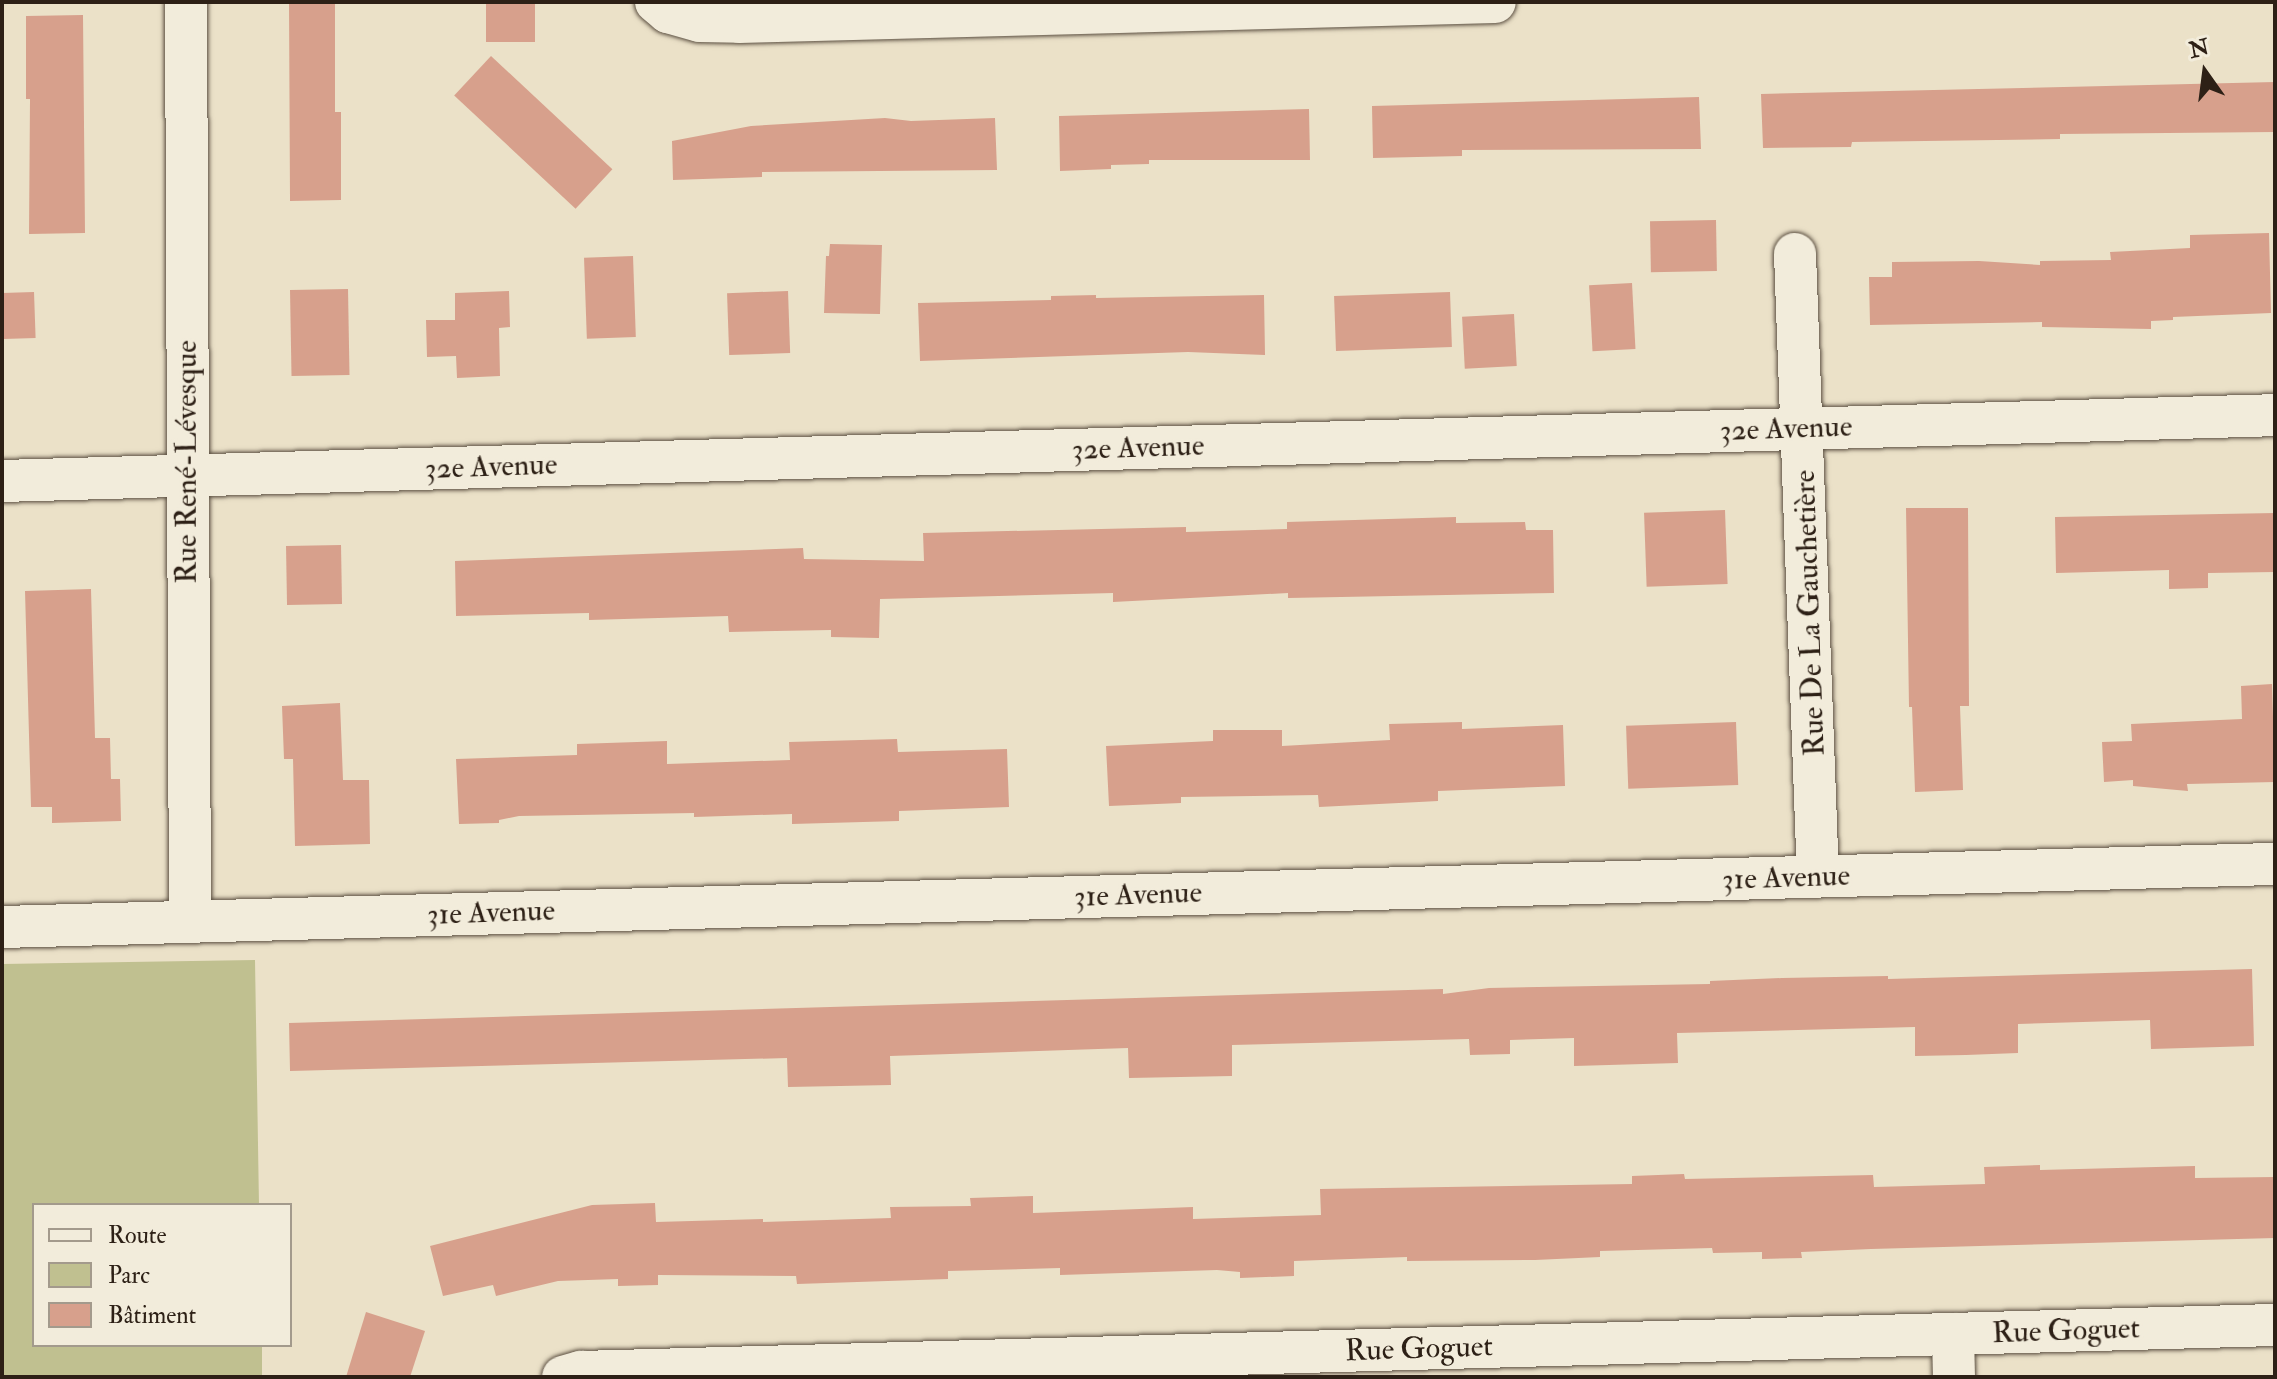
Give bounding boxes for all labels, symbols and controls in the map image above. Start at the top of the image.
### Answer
north arrow [2165,32,2245,112]
text: N [2186,33,2212,65]
street label: Rue René-Lévesque [169,340,205,584]
street label: 32e Avenue [1719,409,1853,449]
street label: 32e Avenue [1071,428,1205,468]
street label: 32e Avenue [424,447,558,487]
street label: Rue De La Gauchetière [1787,469,1833,757]
street label: 31e Avenue [1721,858,1851,898]
street label: 31e Avenue [1073,875,1203,915]
street label: 31e Avenue [426,893,556,933]
legend [32,1203,292,1347]
text: Route [108,1220,167,1251]
text: Parc [108,1260,150,1291]
text: Bâtiment [108,1300,196,1331]
street label: Rue Goguet [1991,1310,2141,1352]
street label: Rue Goguet [1344,1328,1494,1370]

